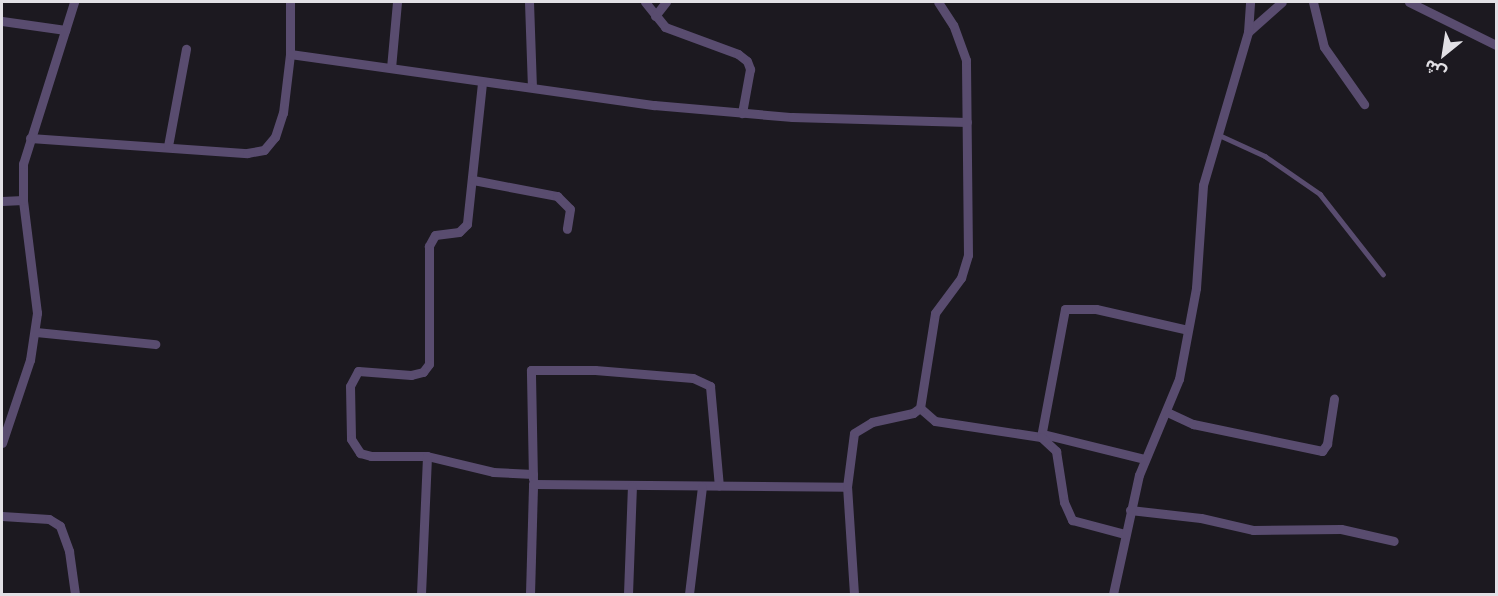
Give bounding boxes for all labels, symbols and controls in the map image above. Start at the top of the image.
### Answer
north arrow [1414,24,1474,84]
text: ش [1420,55,1450,85]

